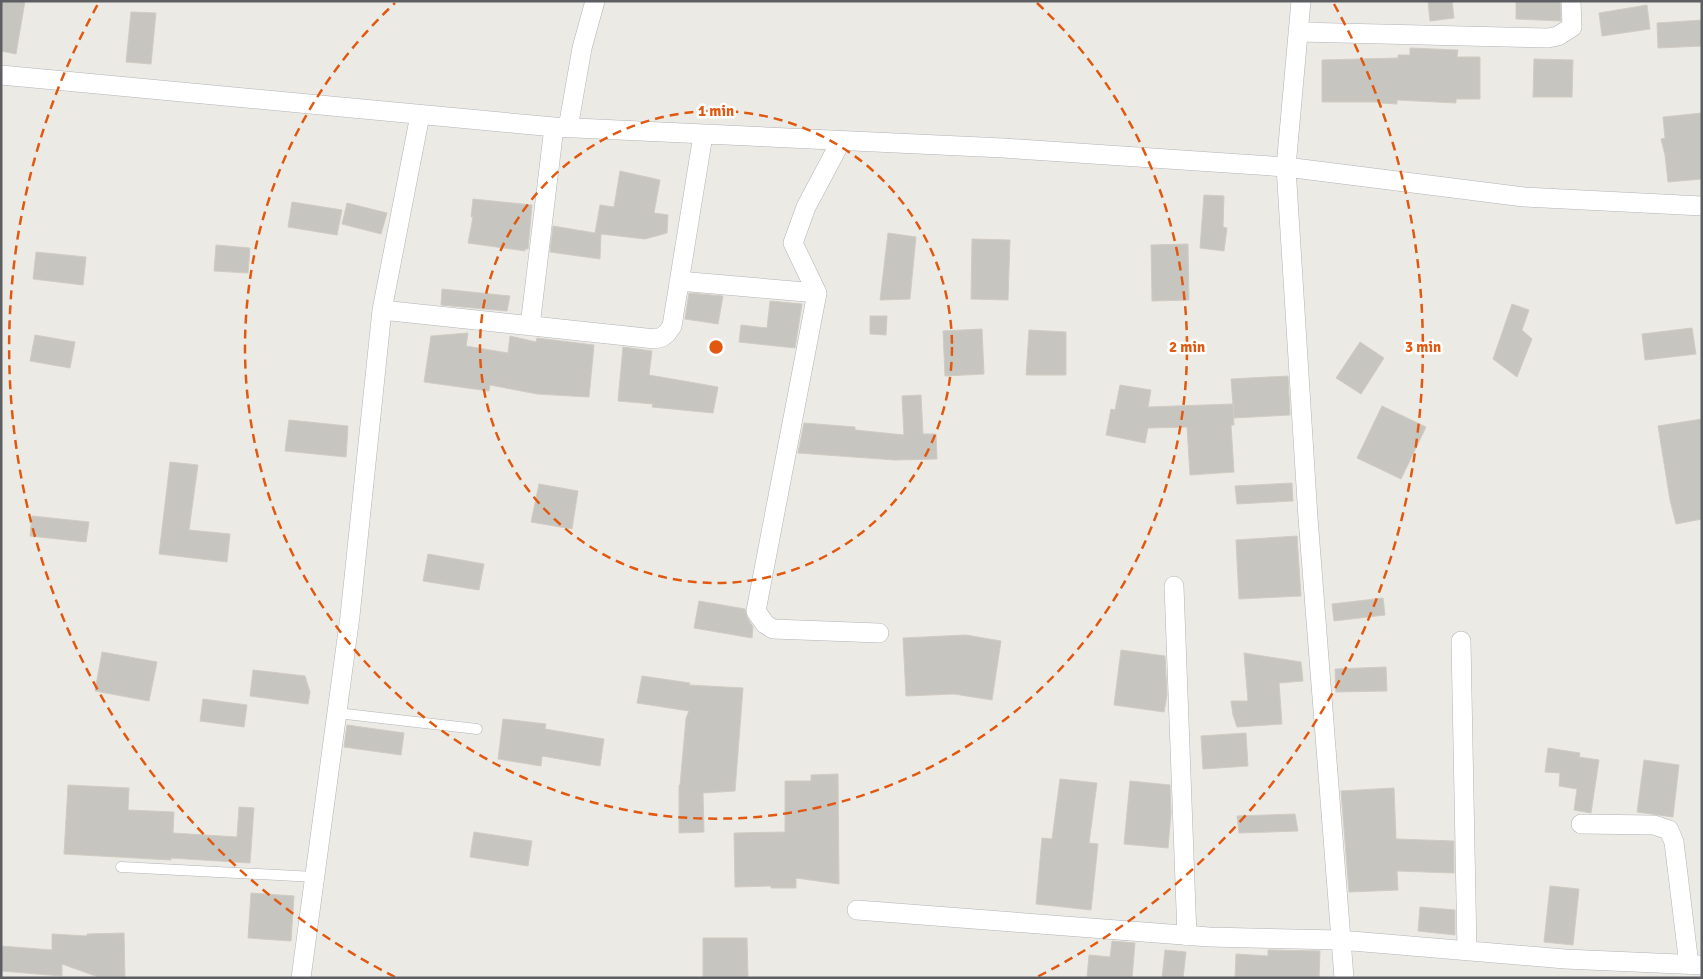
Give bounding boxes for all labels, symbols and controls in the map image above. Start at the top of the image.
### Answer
text: 1 min [698,102,734,120]
centre of rings [707,338,725,356]
text: 2 min [1169,338,1205,356]
text: 3 min [1405,338,1441,356]

